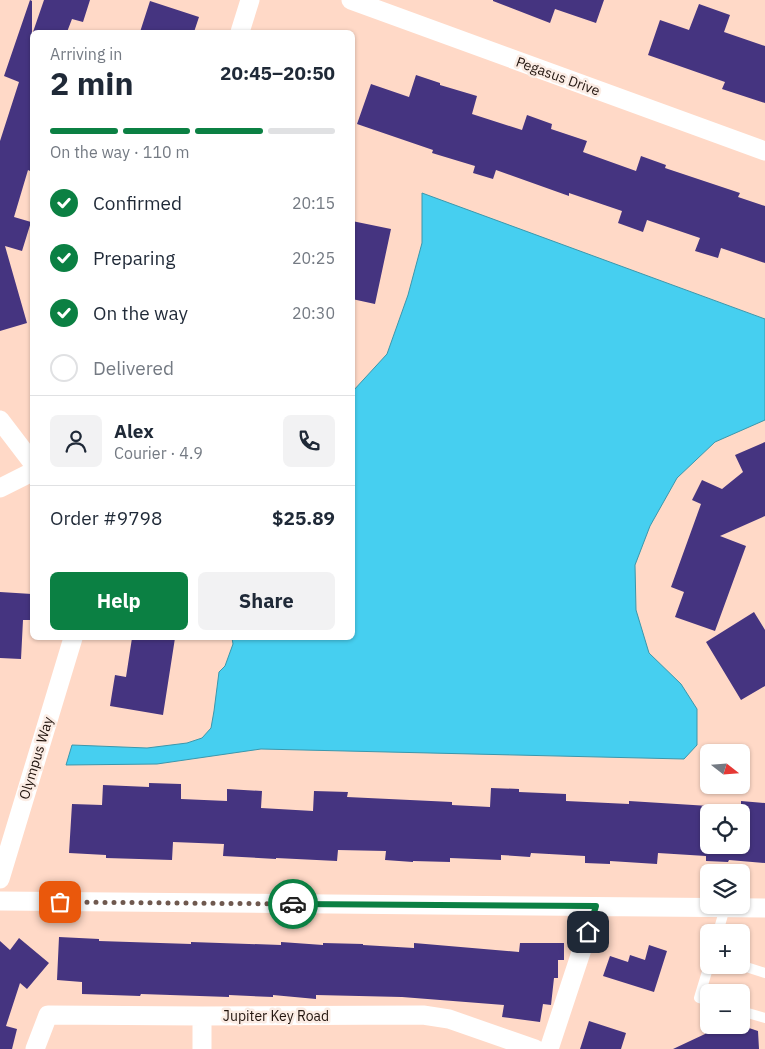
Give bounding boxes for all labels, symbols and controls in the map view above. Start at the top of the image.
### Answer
text: Arriving in [50,44,122,64]
street label: Pegasus Drive [514,52,603,100]
text: 20:45–20:50 [220,61,335,85]
text: 2 min [50,62,134,104]
text: On the way · 110 m [50,142,189,162]
icon: check [50,189,78,217]
text: Confirmed [93,191,182,215]
text: 20:15 [292,193,335,213]
icon: check [50,244,78,272]
text: Preparing [93,246,175,270]
text: 20:25 [292,248,335,268]
icon: check [50,299,78,327]
text: On the way [93,301,188,325]
text: 20:30 [292,303,335,323]
text: Delivered [93,356,174,380]
button: person [50,415,102,467]
button: phone [283,415,335,467]
text: Alex [114,419,154,443]
text: Courier · 4.9 [114,443,203,463]
text: Order #9798 [50,506,162,530]
text: $25.89 [272,506,335,530]
button: Help [50,572,188,630]
button: Share [198,572,335,630]
street label: Olympus Way [15,714,57,802]
north arrow [700,744,750,794]
map controls [700,744,750,1034]
button: locate [700,804,750,854]
button: layers [700,864,750,914]
courier [268,879,318,929]
pin [39,881,81,923]
icon: bag [46,888,74,916]
icon: car [279,890,307,918]
pin [567,911,609,953]
icon: home [574,918,602,946]
button: + [700,924,750,974]
button: − [700,984,750,1034]
street label: Jupiter Key Road [223,1007,329,1025]

